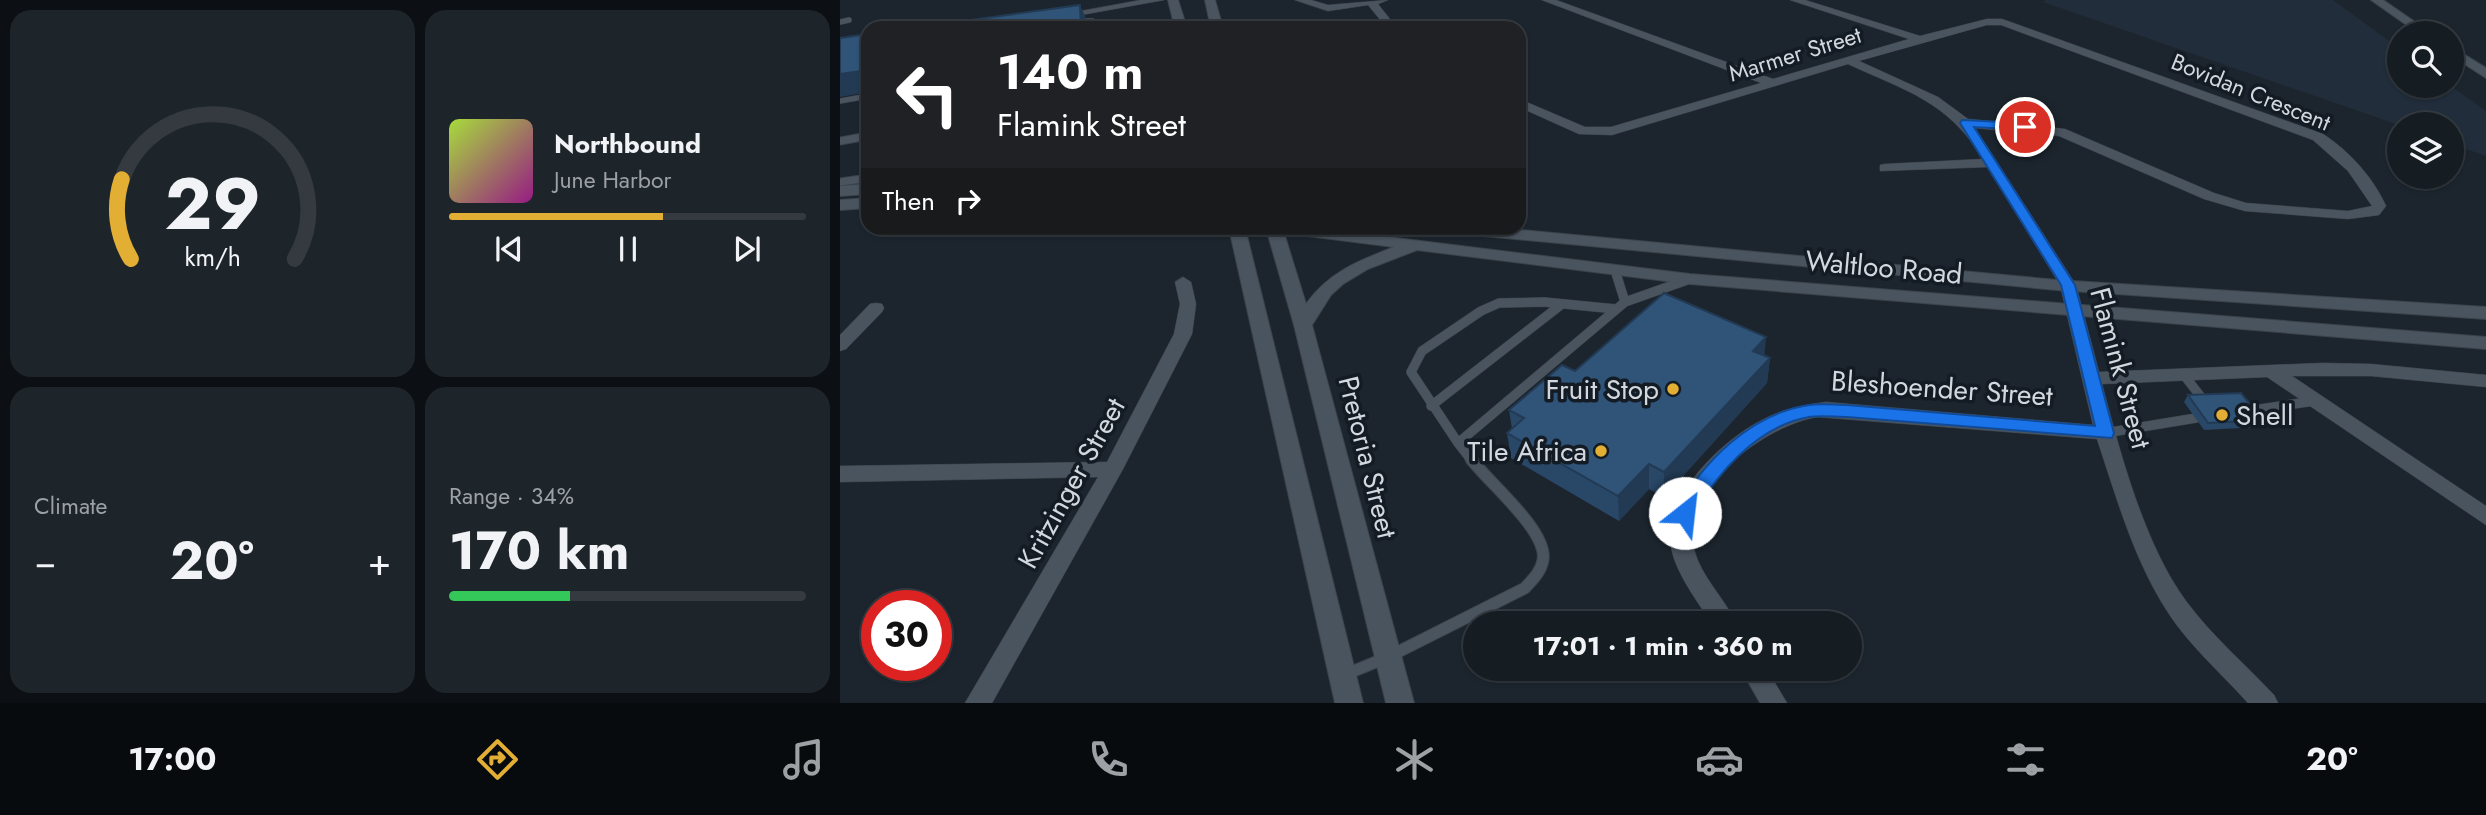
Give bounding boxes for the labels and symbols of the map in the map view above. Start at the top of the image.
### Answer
street label: Marmer Street [1725,18,1866,90]
street label: Bovidan Crescent [2166,45,2336,140]
pin [1995,97,2055,157]
street label: Waltloo Road [1804,240,1964,295]
street label: Flamink Street [2079,283,2162,454]
street label: Bleshoender Street [1830,360,2054,417]
place label: Fruit Stop [1546,369,1659,410]
street label: Pretoria Street [1328,372,1408,543]
marker: Fruit Stop [1665,381,1681,397]
street label: Kritzinger Street [1008,390,1135,576]
place label: Shell [2236,395,2293,436]
marker: Shell [2214,407,2230,423]
place label: Tile Africa [1467,431,1587,472]
marker: Tile Africa [1593,443,1609,459]
position arrow [1648,476,1722,550]
speed limit sign: 30 [861,590,952,681]

